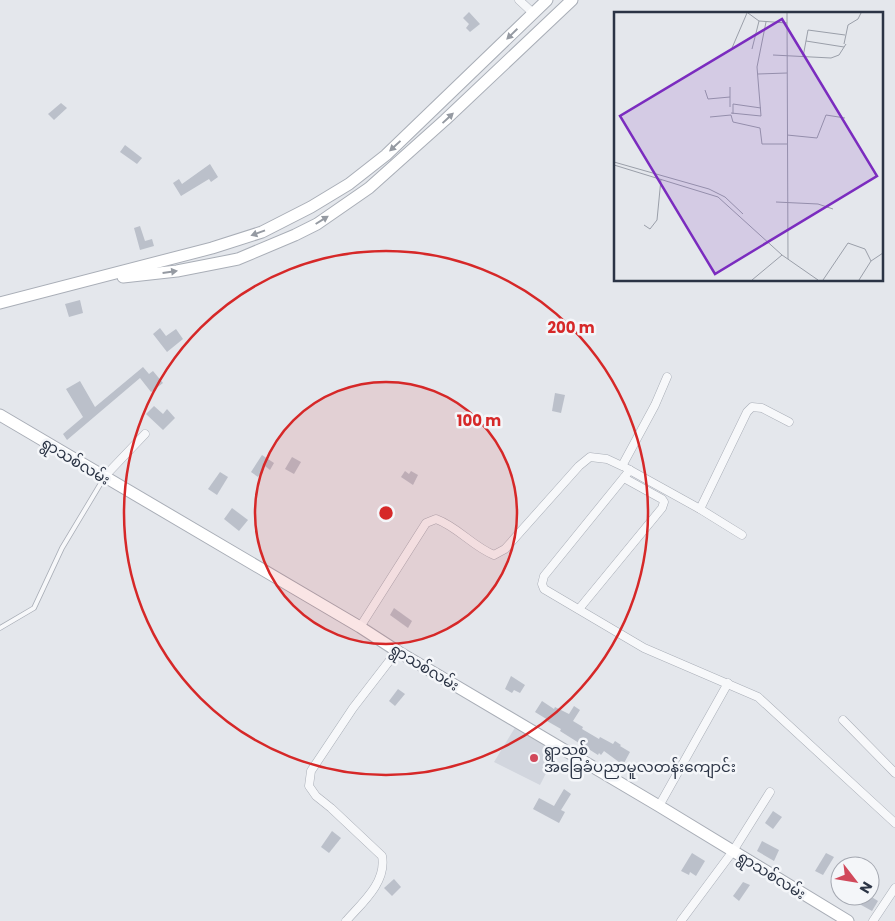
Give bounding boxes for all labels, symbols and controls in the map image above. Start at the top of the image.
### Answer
inset map [614,12,882,281]
one-way arrow [506,28,518,40]
one-way arrow [441,112,453,124]
one-way arrow [389,140,401,152]
one-way arrow [316,216,329,225]
one-way arrow [250,229,265,237]
one-way arrow [162,267,178,275]
text: 200 m [547,317,595,338]
text: 100 m [457,410,501,431]
street label: ရွာသစ်လမ်း [37,432,114,491]
centre of rings [377,504,395,522]
street label: ရွာသစ်လမ်း [386,638,463,697]
place label: ရွာသစ် အခြေခံပညာမူလတန်းကျောင်း [544,739,736,779]
marker: ရွာသစ် အခြေခံပညာမူလတန်းကျောင်း [528,752,540,764]
street label: ရွာသစ်လမ်း [733,846,810,906]
north arrow [830,856,880,906]
text: N [855,878,877,897]

